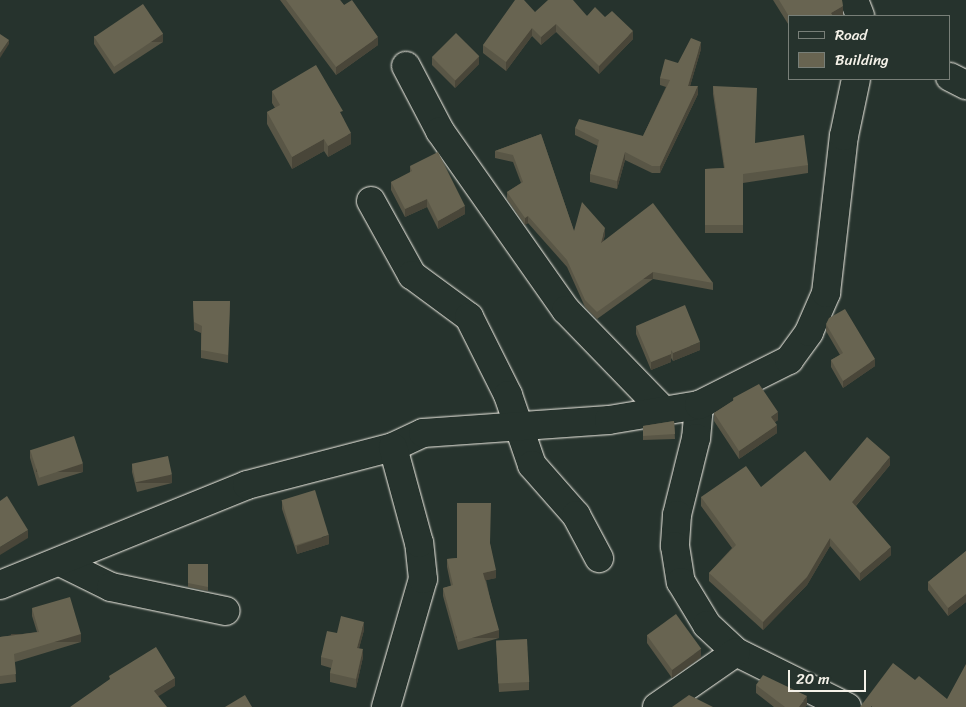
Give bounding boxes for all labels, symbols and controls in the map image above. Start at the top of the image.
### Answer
legend [788,15,951,80]
text: Road [835,22,867,48]
text: Building [835,47,889,73]
scale bar [791,660,868,692]
text: 20 m [796,666,830,692]

